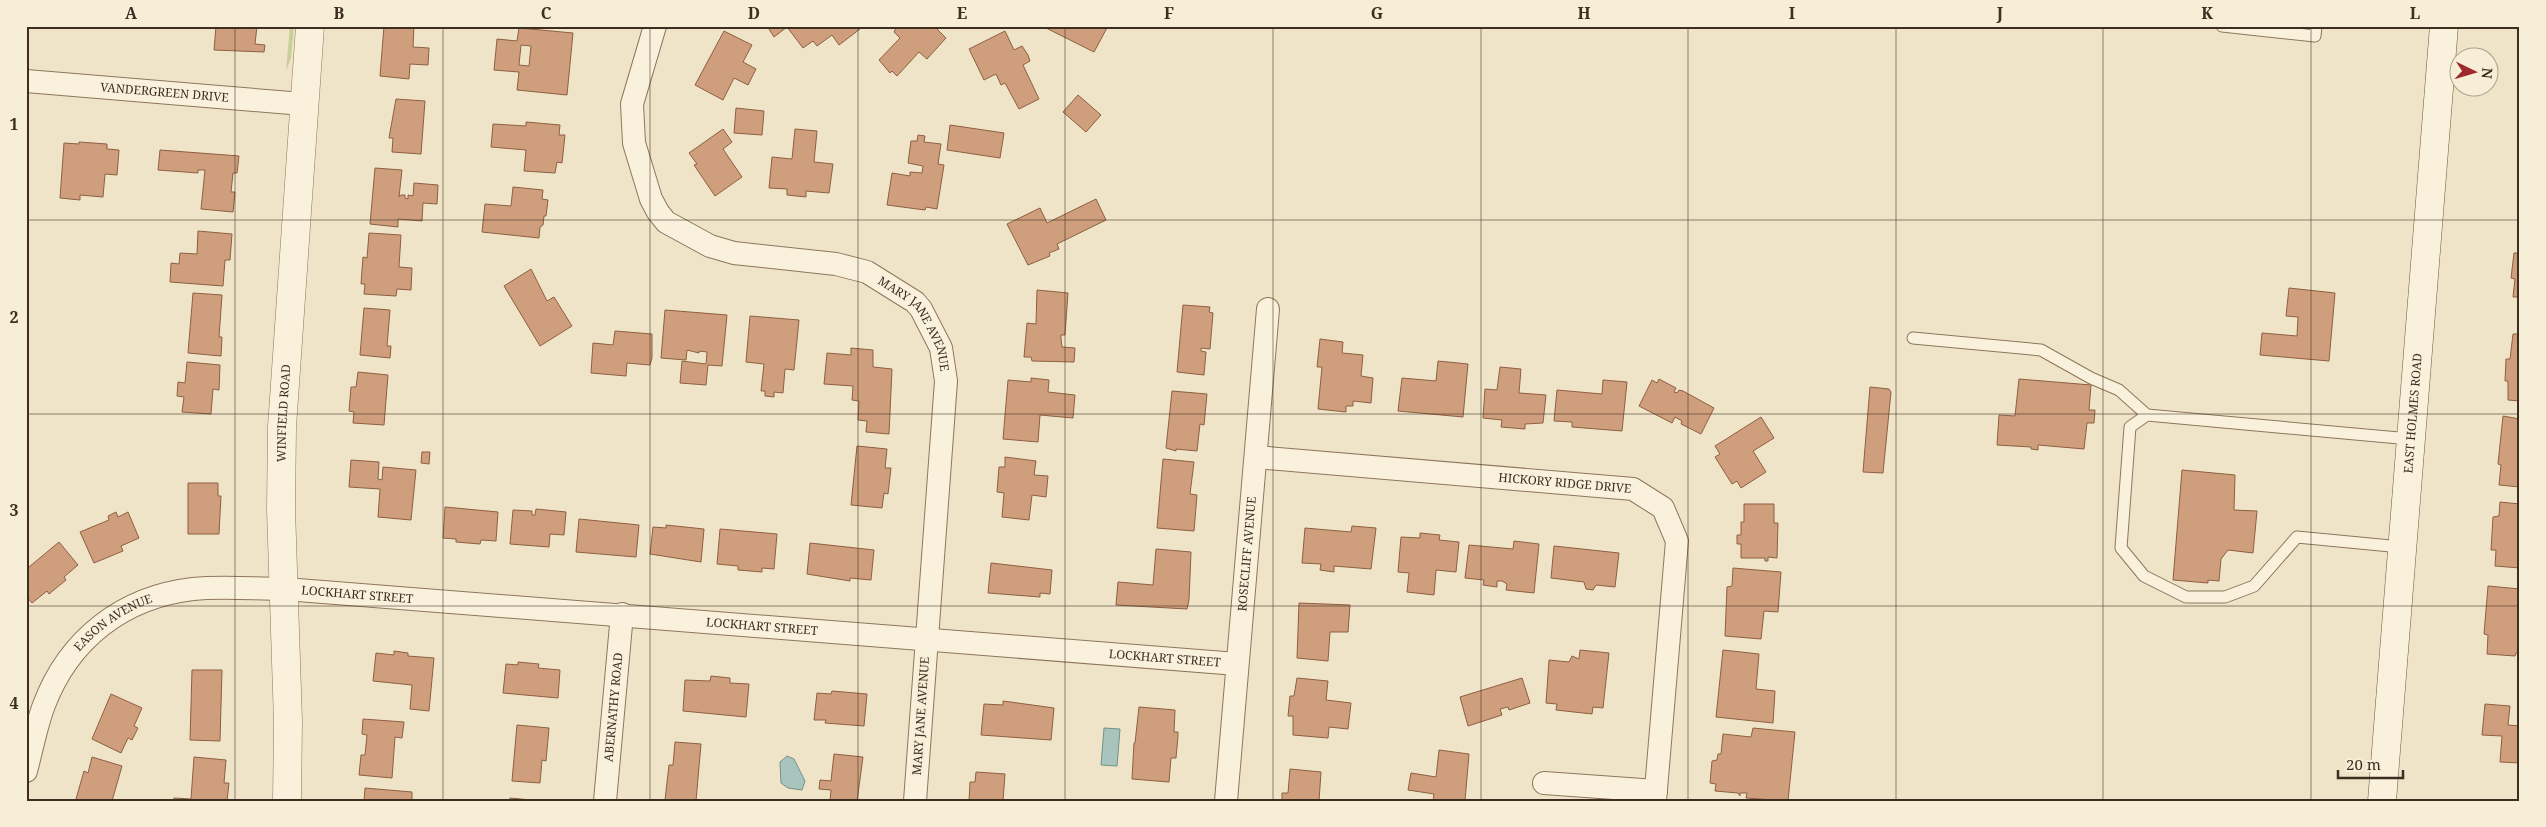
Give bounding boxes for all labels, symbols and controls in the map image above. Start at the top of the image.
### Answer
text: A [125,2,138,24]
text: B [334,2,345,24]
text: C [541,2,552,24]
text: D [748,2,760,24]
text: E [957,2,967,24]
text: F [1164,2,1174,24]
text: G [1371,2,1383,24]
text: H [1577,2,1591,24]
text: I [1789,2,1795,24]
text: J [1996,2,2004,24]
text: K [2201,2,2213,24]
text: L [2410,2,2420,24]
north arrow [2448,48,2498,98]
text: N [2478,67,2497,80]
street label: VANDERGREEN DRIVE [100,78,230,106]
text: 1 [9,113,19,135]
street label: MARY JANE AVENUE [875,272,953,372]
text: 2 [9,306,19,328]
street label: EAST HOLMES ROAD [2399,352,2426,474]
street label: WINFIELD ROAD [273,363,294,462]
street label: HICKORY RIDGE DRIVE [1498,469,1632,497]
street label: ROSECLIFF AVENUE [1233,496,1260,612]
text: 3 [9,499,19,521]
street label: LOCKHART STREET [301,581,414,607]
street label: EASON AVENUE [70,590,154,655]
street label: LOCKHART STREET [705,613,819,639]
street label: LOCKHART STREET [1108,645,1222,671]
street label: ABERNATHY ROAD [600,652,626,763]
street label: MARY JANE AVENUE [908,656,933,776]
text: 4 [9,692,19,714]
scale bar [2338,747,2404,779]
text: 20 m [2346,754,2381,774]

